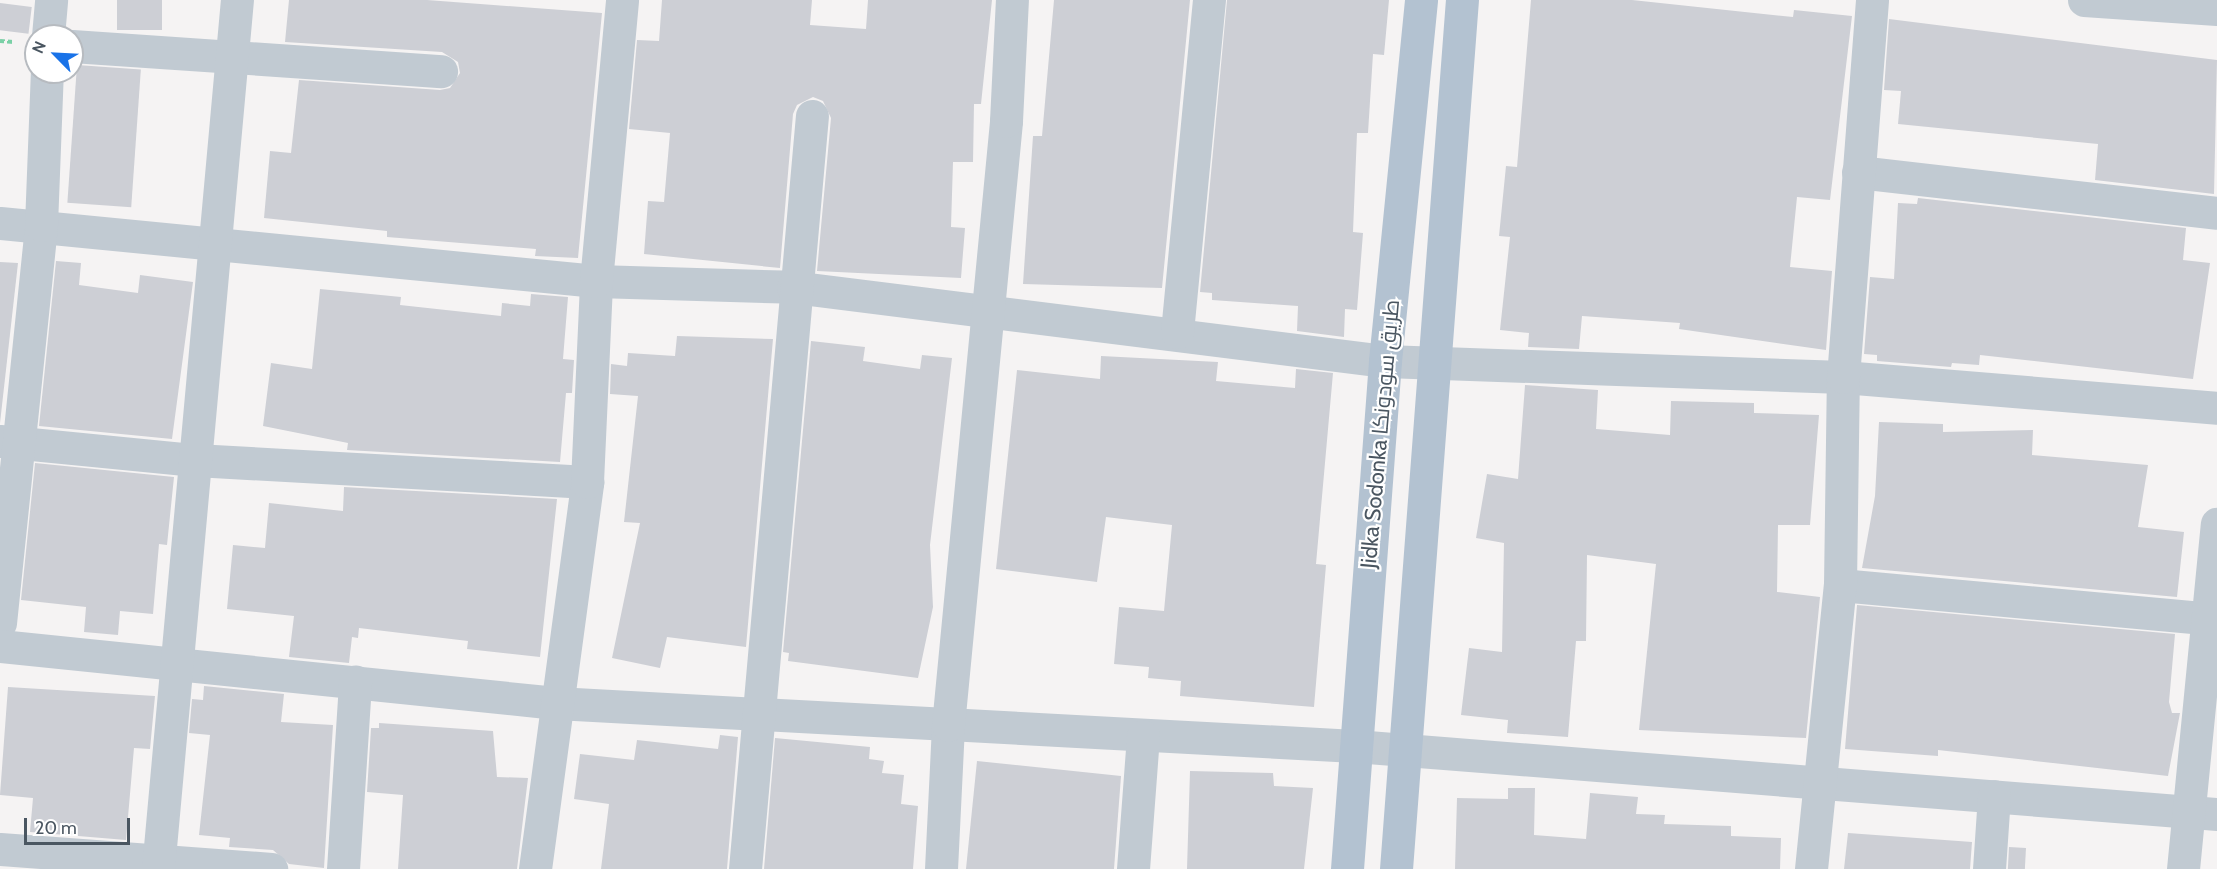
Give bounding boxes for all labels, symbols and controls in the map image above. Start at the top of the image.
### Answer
north arrow [24,24,84,84]
text: N [28,38,50,56]
street label: Jidka Sodonka طريق سودونكا [1355,298,1405,570]
scale bar [27,806,134,844]
text: 20 m [35,817,77,839]

